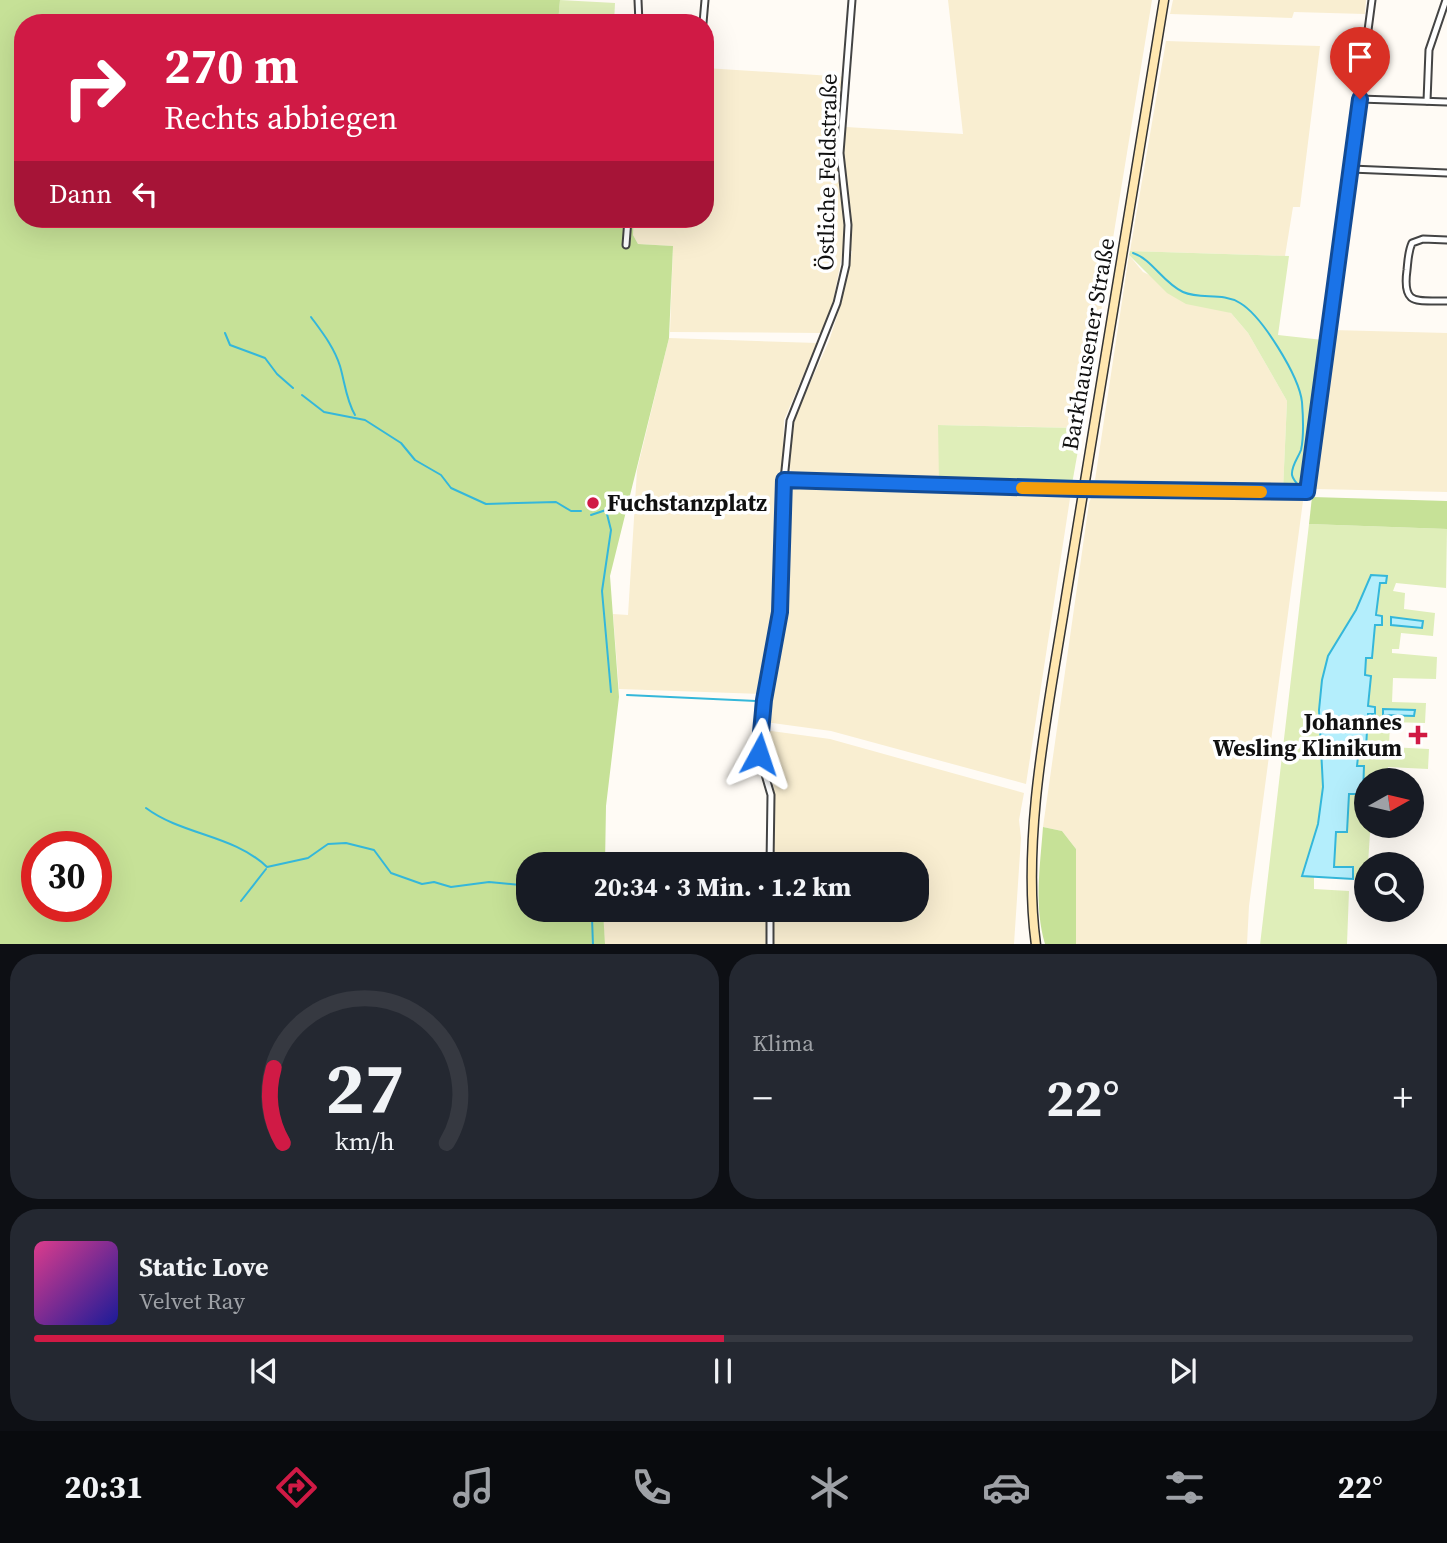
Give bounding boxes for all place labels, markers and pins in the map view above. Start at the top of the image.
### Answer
pin [1330,27,1390,99]
place label: Fuchstanzplatz [607,487,767,519]
marker: Fuchstanzplatz [585,495,601,511]
place label: Johannes Wesling Klinikum [1213,706,1402,764]
marker: Johannes Wesling Klinikum [1408,725,1428,745]

